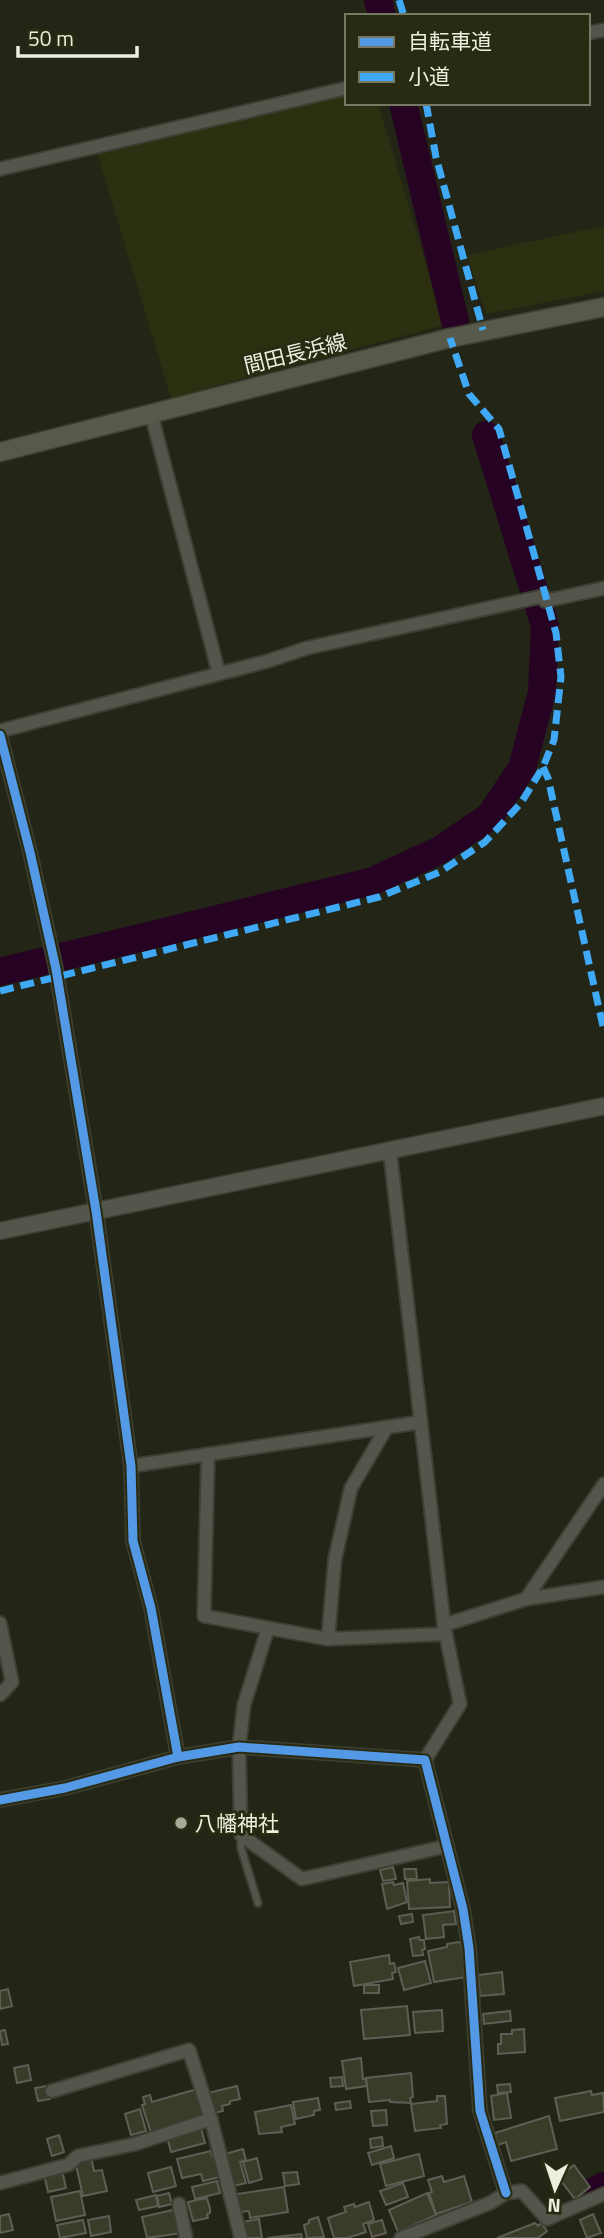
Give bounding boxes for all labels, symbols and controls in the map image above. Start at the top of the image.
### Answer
scale bar [18,14,136,58]
legend [345,14,590,105]
text: 50 m [28,22,74,54]
text: 自転車道 [408,25,492,57]
text: 小道 [408,60,450,92]
street label: 間田長浜線 [240,325,350,381]
place label: 八幡神社 [195,1807,279,1839]
marker: 八幡神社 [173,1815,189,1831]
north arrow [520,2154,590,2224]
text: N [547,2192,561,2221]

